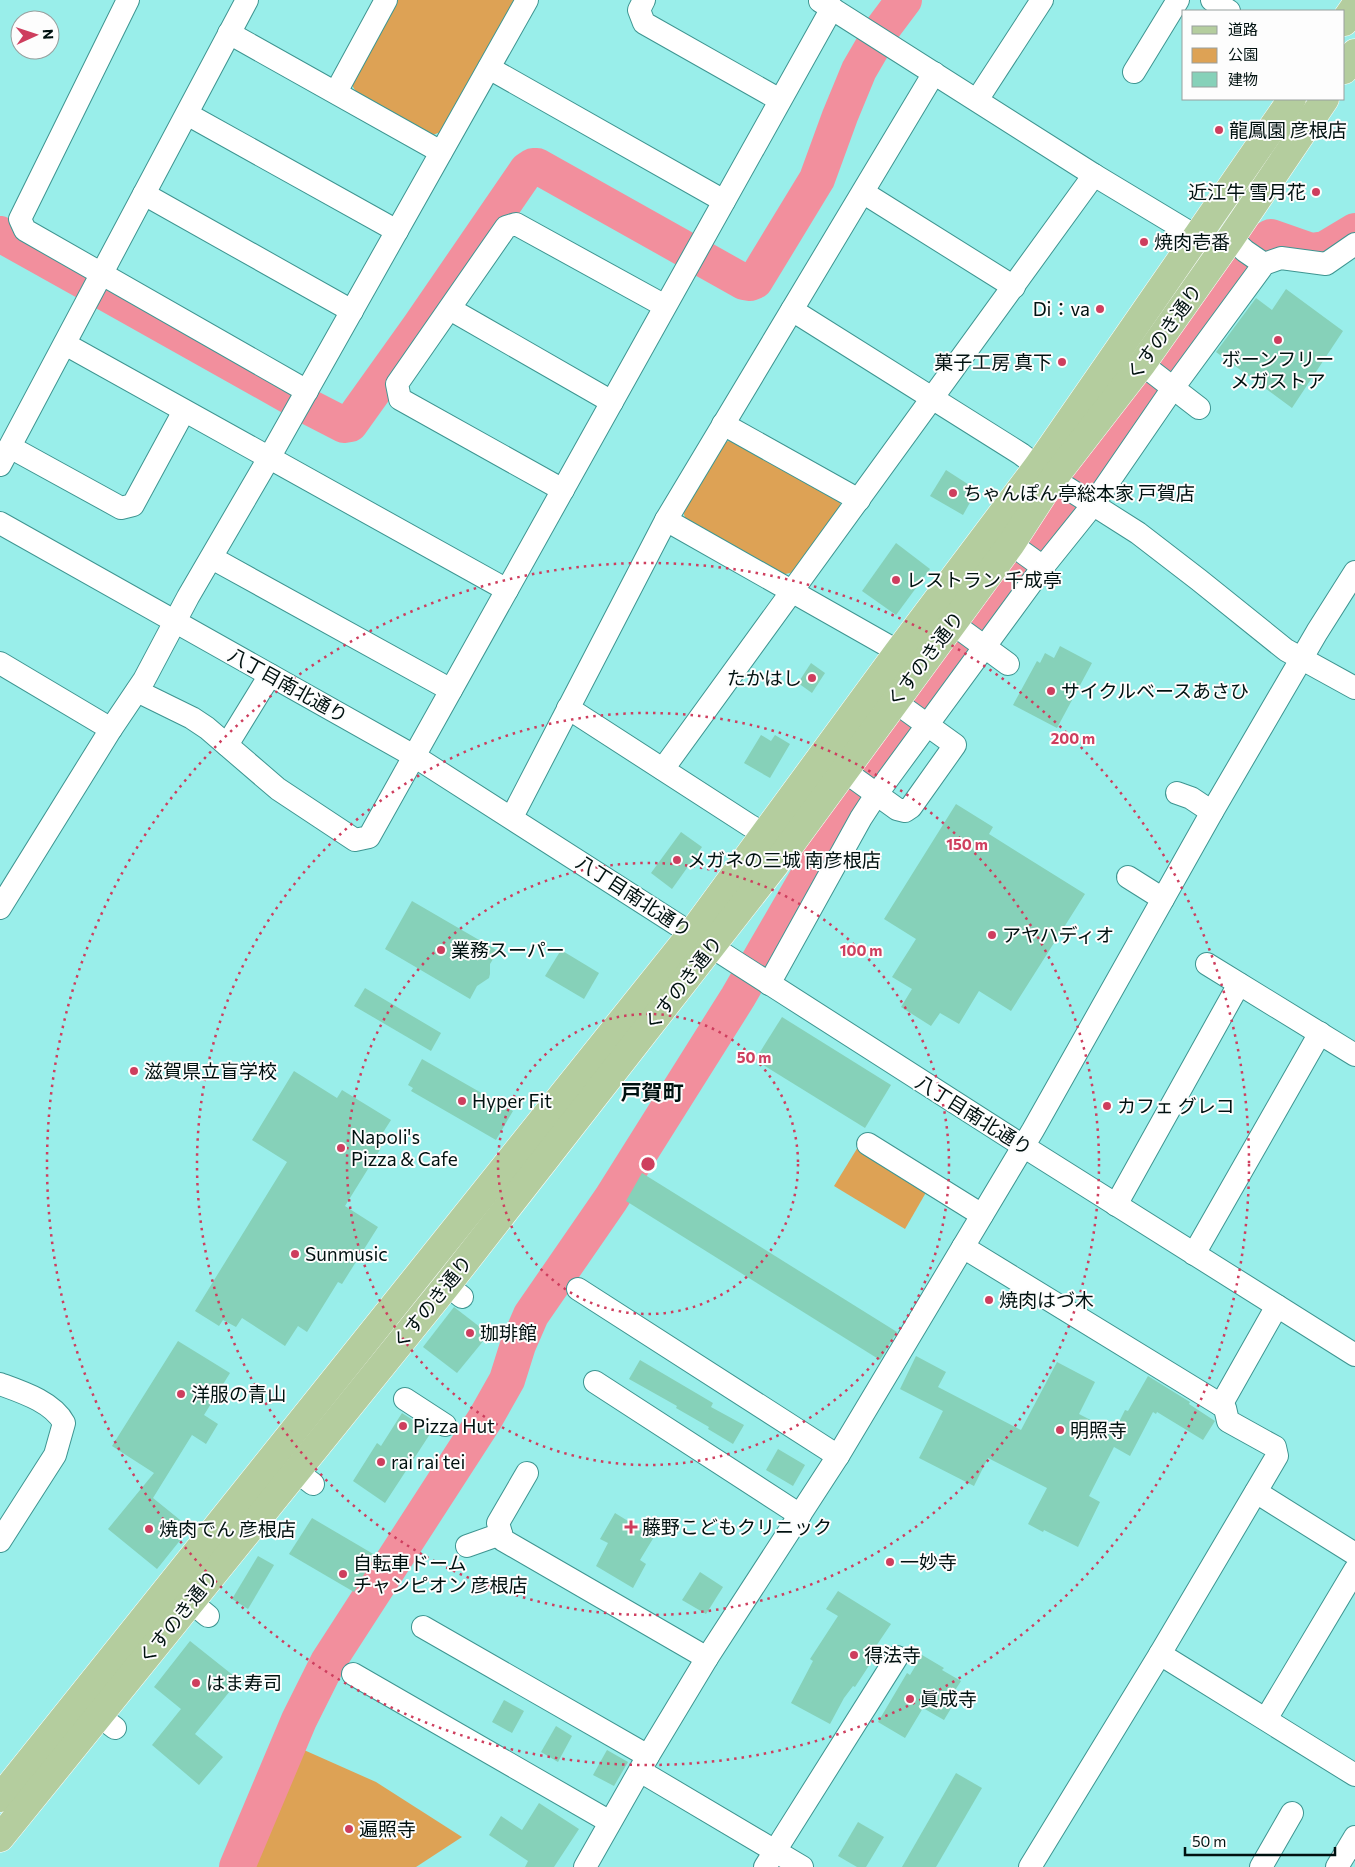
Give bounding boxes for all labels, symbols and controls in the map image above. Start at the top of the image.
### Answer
north arrow [10,10,60,60]
legend [1182,10,1345,100]
text: 道路 [1228,20,1258,38]
text: N [40,29,57,40]
text: 公園 [1228,45,1258,63]
text: 建物 [1228,70,1258,88]
place label: 龍鳳園 彦根店 [1229,118,1347,141]
marker: 龍鳳園 彦根店 [1213,124,1225,136]
place label: 近江牛 雪月花 [1188,180,1306,203]
marker: 近江牛 雪月花 [1310,186,1322,198]
place label: 焼肉壱番 [1154,230,1230,253]
marker: 焼肉壱番 [1138,236,1150,248]
street label: くすのき通り [1121,279,1206,384]
place label: Di：va [1033,297,1090,320]
marker: Di：va [1094,303,1106,315]
marker: ボーンフリー メガストア [1272,334,1284,346]
place label: ボーンフリー メガストア [1222,347,1334,392]
place label: 菓子工房 真下 [934,350,1052,373]
marker: 菓子工房 真下 [1056,356,1068,368]
place label: ちゃんぽん亭総本家 戸賀店 [963,481,1195,504]
marker: ちゃんぽん亭総本家 戸賀店 [947,487,959,499]
place label: レストラン 千成亭 [906,568,1062,591]
marker: レストラン 千成亭 [890,574,902,586]
street label: くすのき通り [881,606,968,711]
street label: 八丁目南北通り [224,642,352,727]
place label: たかはし [727,666,802,689]
marker: たかはし [806,672,818,684]
place label: サイクルベースあさひ [1061,679,1249,702]
marker: サイクルベースあさひ [1045,685,1057,697]
text: 200 m [1051,729,1095,747]
text: 150 m [946,835,988,853]
place label: メガネの三城 南彦根店 [687,848,881,871]
street label: 八丁目南北通り [572,850,696,941]
marker: メガネの三城 南彦根店 [671,854,683,866]
place label: アヤハディオ [1002,923,1114,946]
marker: アヤハディオ [986,929,998,941]
street label: くすのき通り [639,931,727,1034]
place label: 業務スーパー [451,938,565,961]
text: 100 m [840,941,882,959]
marker: 業務スーパー [435,944,447,956]
text: 50 m [737,1048,771,1066]
place label: 滋賀県立盲学校 [144,1059,277,1082]
marker: 滋賀県立盲学校 [128,1065,140,1077]
street label: 八丁目南北通り [912,1070,1037,1160]
district label: 戸賀町 [621,1079,684,1104]
place label: Hyper Fit [472,1089,552,1112]
place label: カフェ グレコ [1117,1094,1235,1117]
marker: Hyper Fit [456,1095,468,1107]
marker: カフェ グレコ [1101,1100,1113,1112]
place label: Napoli's Pizza & Cafe [351,1125,458,1170]
marker: Napoli's Pizza & Cafe [335,1142,347,1154]
centre of rings [639,1155,657,1173]
place label: Sunmusic [305,1242,388,1265]
marker: Sunmusic [289,1248,301,1260]
street label: くすのき通り [387,1250,476,1353]
place label: 焼肉はづ木 [999,1288,1094,1311]
marker: 焼肉はづ木 [983,1294,995,1306]
place label: 珈琲館 [480,1321,537,1344]
marker: 珈琲館 [464,1327,476,1339]
place label: 洋服の青山 [191,1382,286,1405]
marker: 洋服の青山 [175,1388,187,1400]
place label: Pizza Hut [413,1414,495,1437]
place label: 明照寺 [1070,1418,1127,1441]
marker: Pizza Hut [397,1420,409,1432]
marker: 明照寺 [1054,1424,1066,1436]
place label: rai rai tei [391,1450,465,1473]
marker: rai rai tei [375,1456,387,1468]
place label: 藤野こどもクリニック [642,1515,832,1538]
place label: 焼肉でん 彦根店 [159,1517,296,1540]
marker: 藤野こどもクリニック [624,1520,638,1534]
marker: 焼肉でん 彦根店 [143,1523,155,1535]
place label: 一妙寺 [900,1550,957,1573]
place label: 自転車ドーム チャンピオン 彦根店 [353,1551,527,1596]
marker: 一妙寺 [884,1556,896,1568]
street label: くすのき通り [133,1565,222,1668]
marker: 自転車ドーム チャンピオン 彦根店 [337,1568,349,1580]
place label: 得法寺 [864,1643,921,1666]
marker: 得法寺 [848,1649,860,1661]
place label: はま寿司 [206,1671,282,1694]
marker: はま寿司 [190,1677,202,1689]
place label: 眞成寺 [920,1687,977,1710]
marker: 眞成寺 [904,1693,916,1705]
place label: 遍照寺 [359,1817,416,1840]
marker: 遍照寺 [343,1823,355,1835]
scale bar [1185,1824,1335,1856]
text: 50 m [1192,1832,1226,1850]

